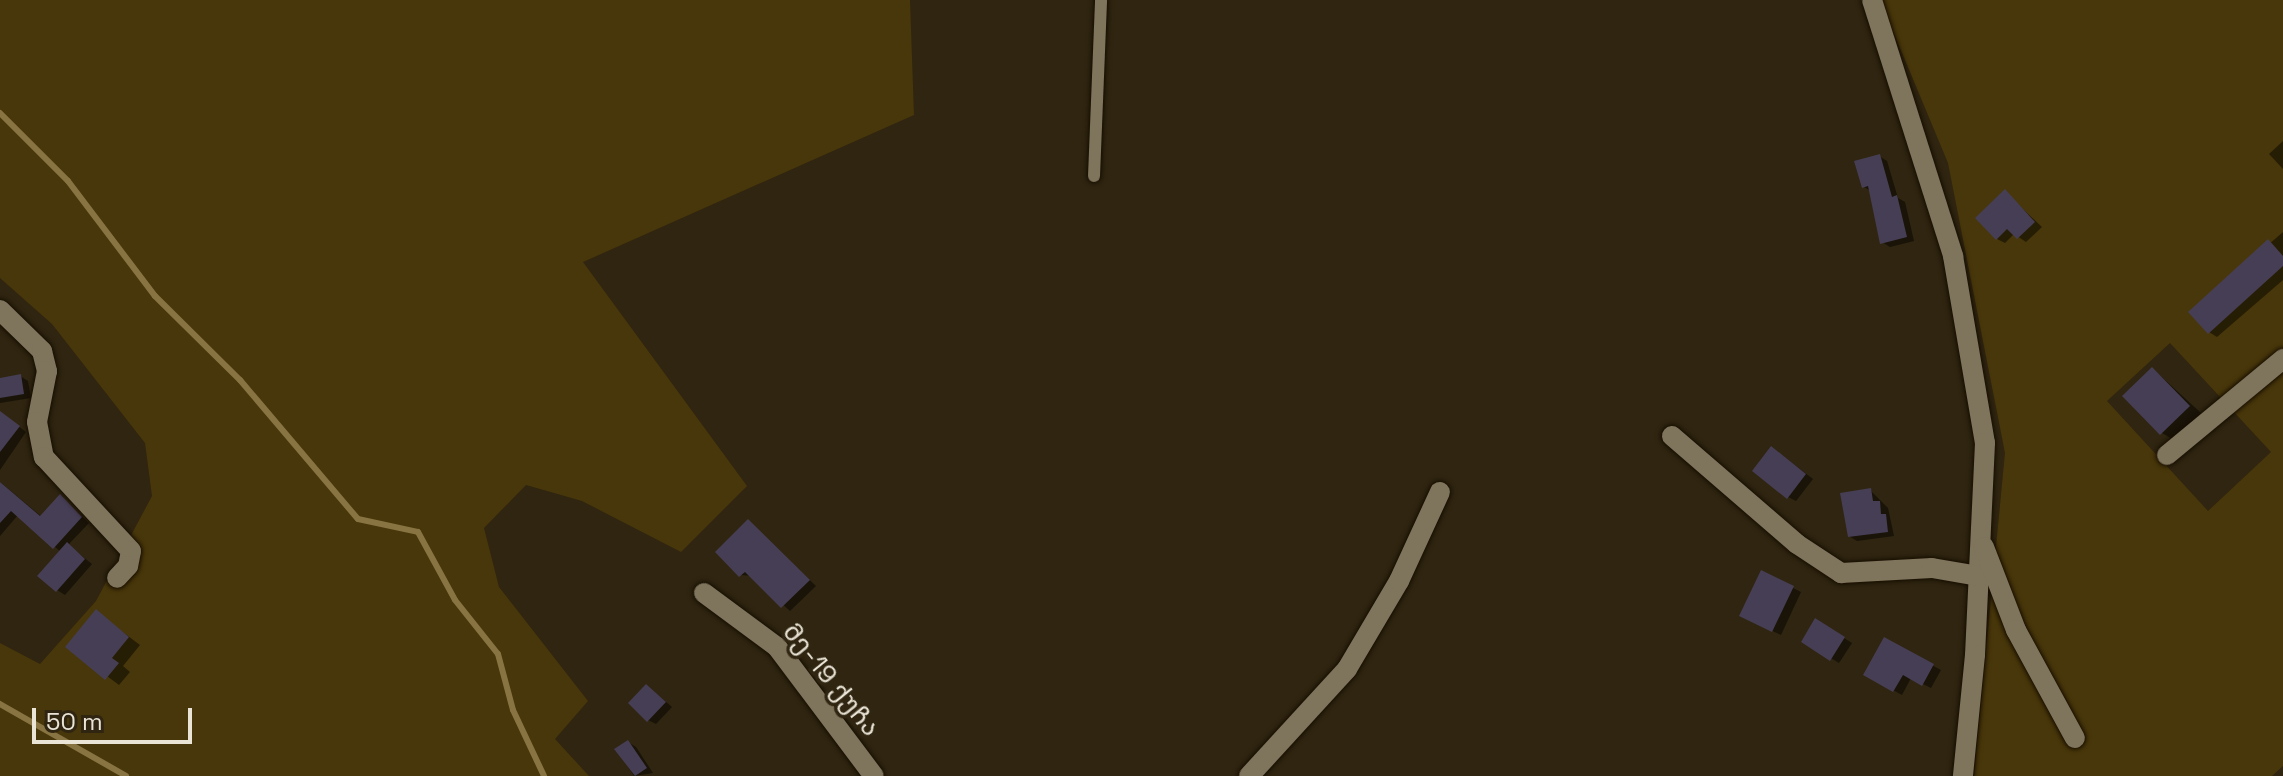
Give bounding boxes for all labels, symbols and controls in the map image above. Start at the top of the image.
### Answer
street label: მე-19 ქუჩა [776,617,886,743]
scale bar [36,692,196,742]
text: 50 m [46,706,103,737]

